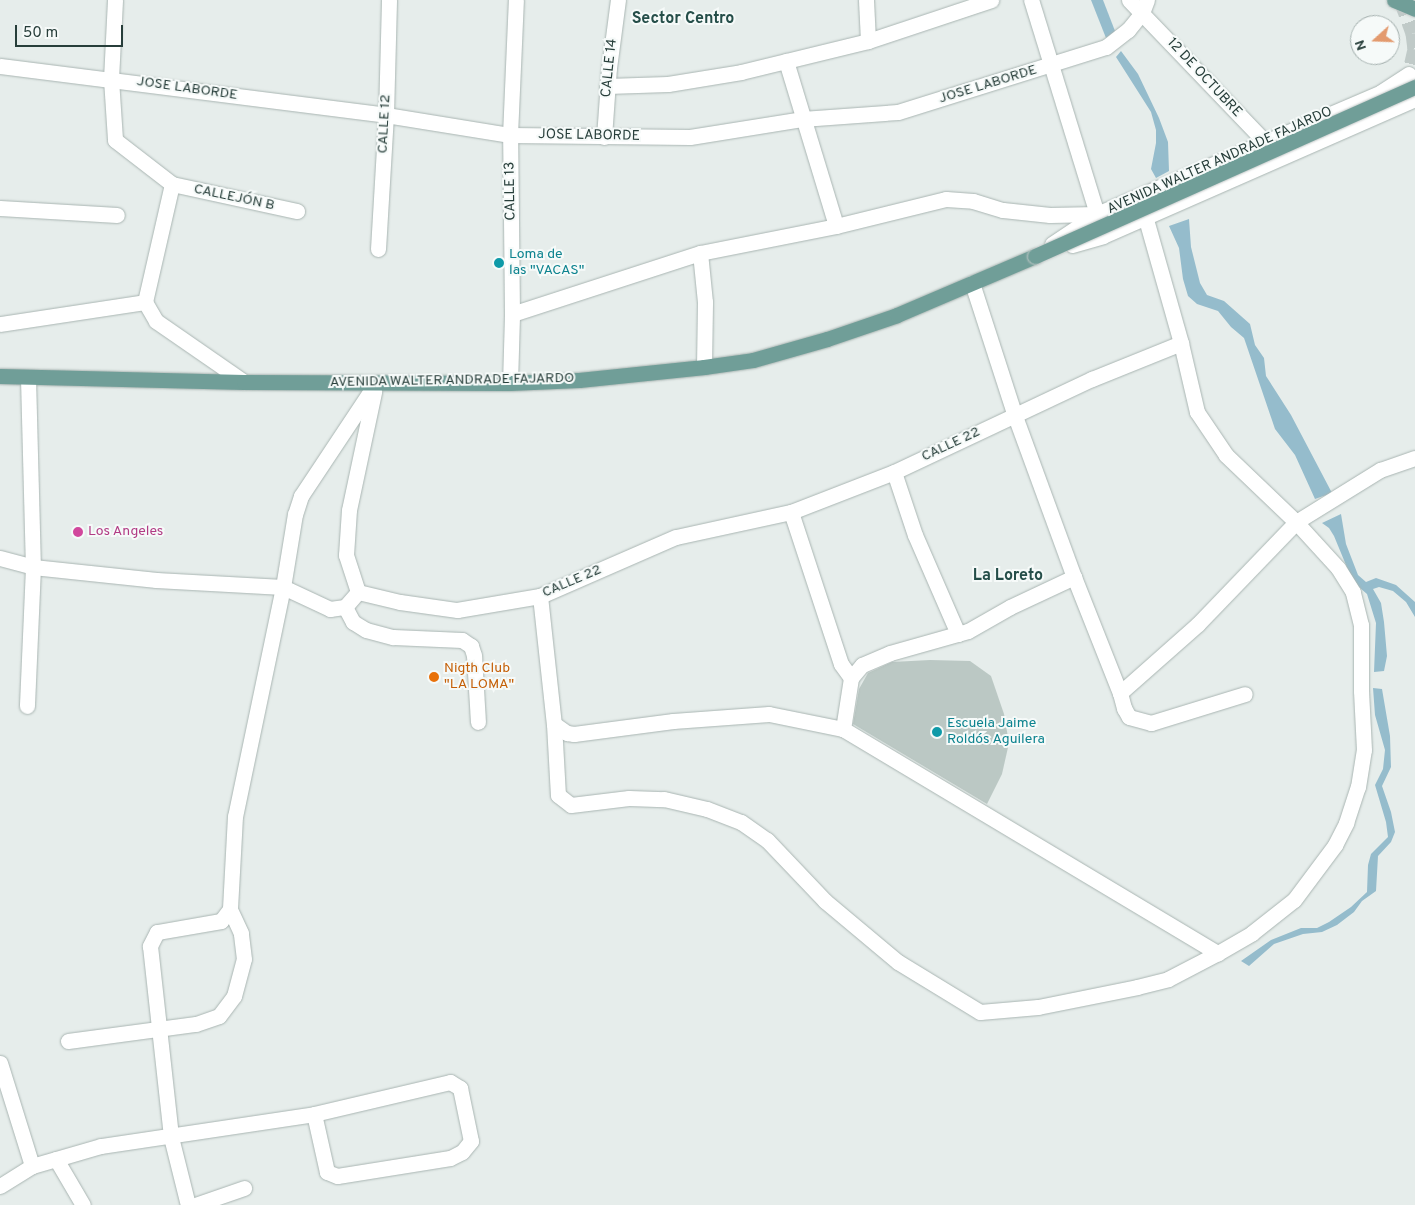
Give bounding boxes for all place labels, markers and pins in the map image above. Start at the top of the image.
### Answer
place label: Loma de las "VACAS" [509,247,584,280]
marker: Loma de las "VACAS" [493,257,505,269]
place label: Los Angeles [88,524,164,540]
marker: Los Angeles [72,526,84,538]
place label: Nigth Club "LA LOMA" [444,661,515,694]
marker: Nigth Club "LA LOMA" [428,671,440,683]
place label: Escuela Jaime Roldós Aguilera [947,716,1046,749]
marker: Escuela Jaime Roldós Aguilera [931,726,943,738]

